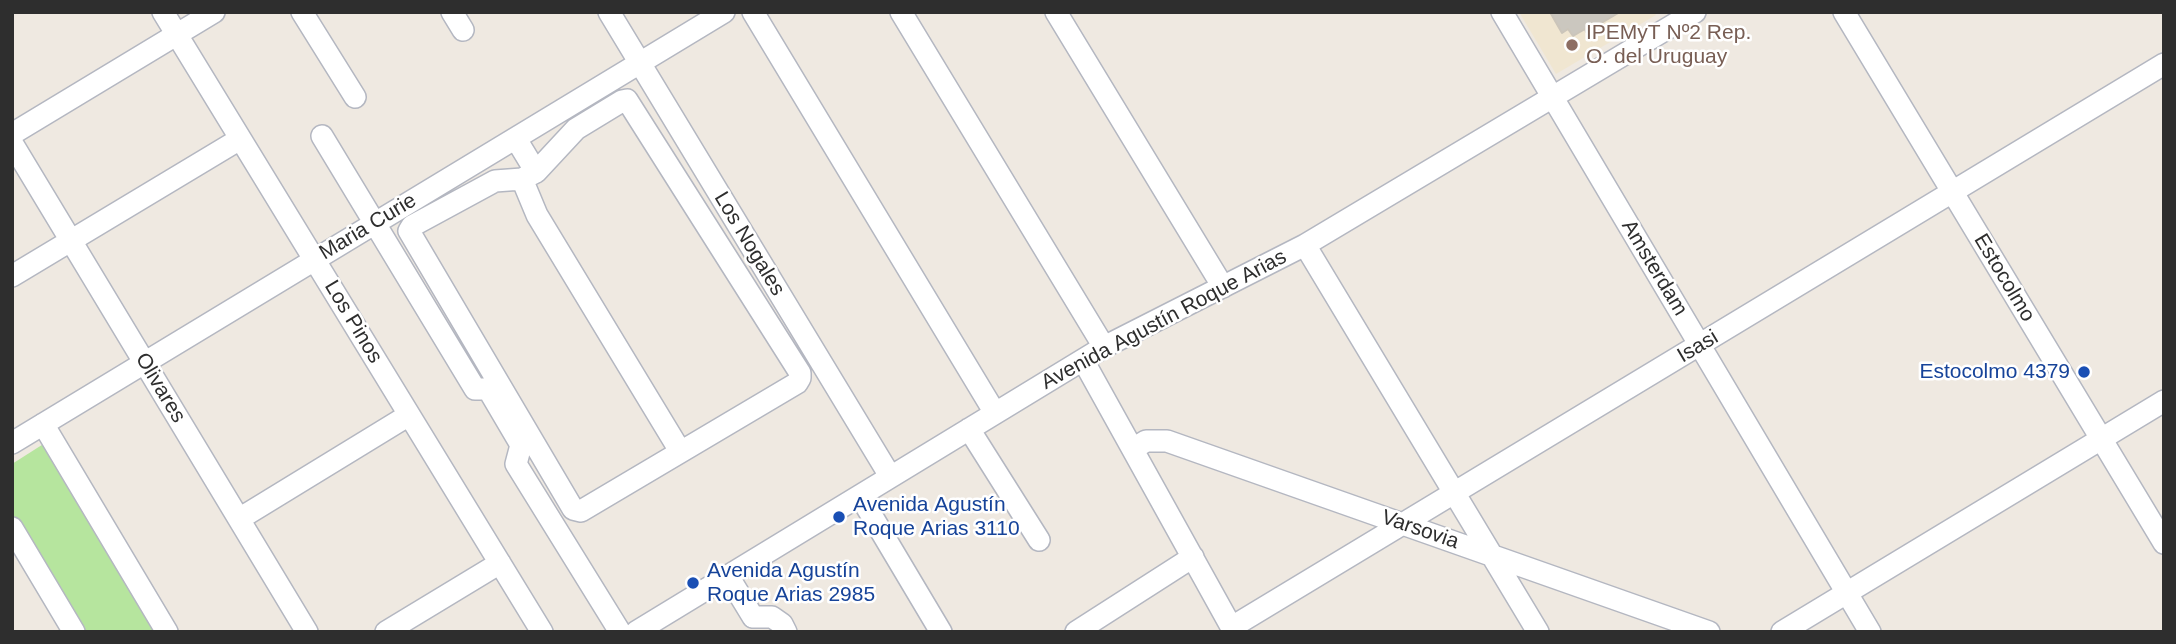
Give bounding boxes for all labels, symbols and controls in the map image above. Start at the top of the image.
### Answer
place label: IPEMyT Nº2 Rep. O. del Uruguay [1586,20,1751,70]
marker: IPEMyT Nº2 Rep. O. del Uruguay [1564,37,1580,53]
street label: Los Nogales [708,187,790,301]
street label: Maria Curie [315,188,421,266]
street label: Amsterdam [1616,215,1692,321]
street label: Estocolmo [1968,229,2040,327]
street label: Avenida Agustín Roque Arias [1037,245,1291,395]
street label: Los Pinos [318,276,388,368]
street label: Isasi [1673,325,1723,369]
street label: Olivares [129,349,191,427]
place label: Estocolmo 4379 [1919,359,2070,385]
marker: Estocolmo 4379 [2076,364,2092,380]
place label: Avenida Agustín Roque Arias 3110 [853,492,1020,542]
street label: Varsovia [1378,505,1462,555]
marker: Avenida Agustín Roque Arias 3110 [831,509,847,525]
place label: Avenida Agustín Roque Arias 2985 [707,558,875,608]
marker: Avenida Agustín Roque Arias 2985 [685,575,701,591]

